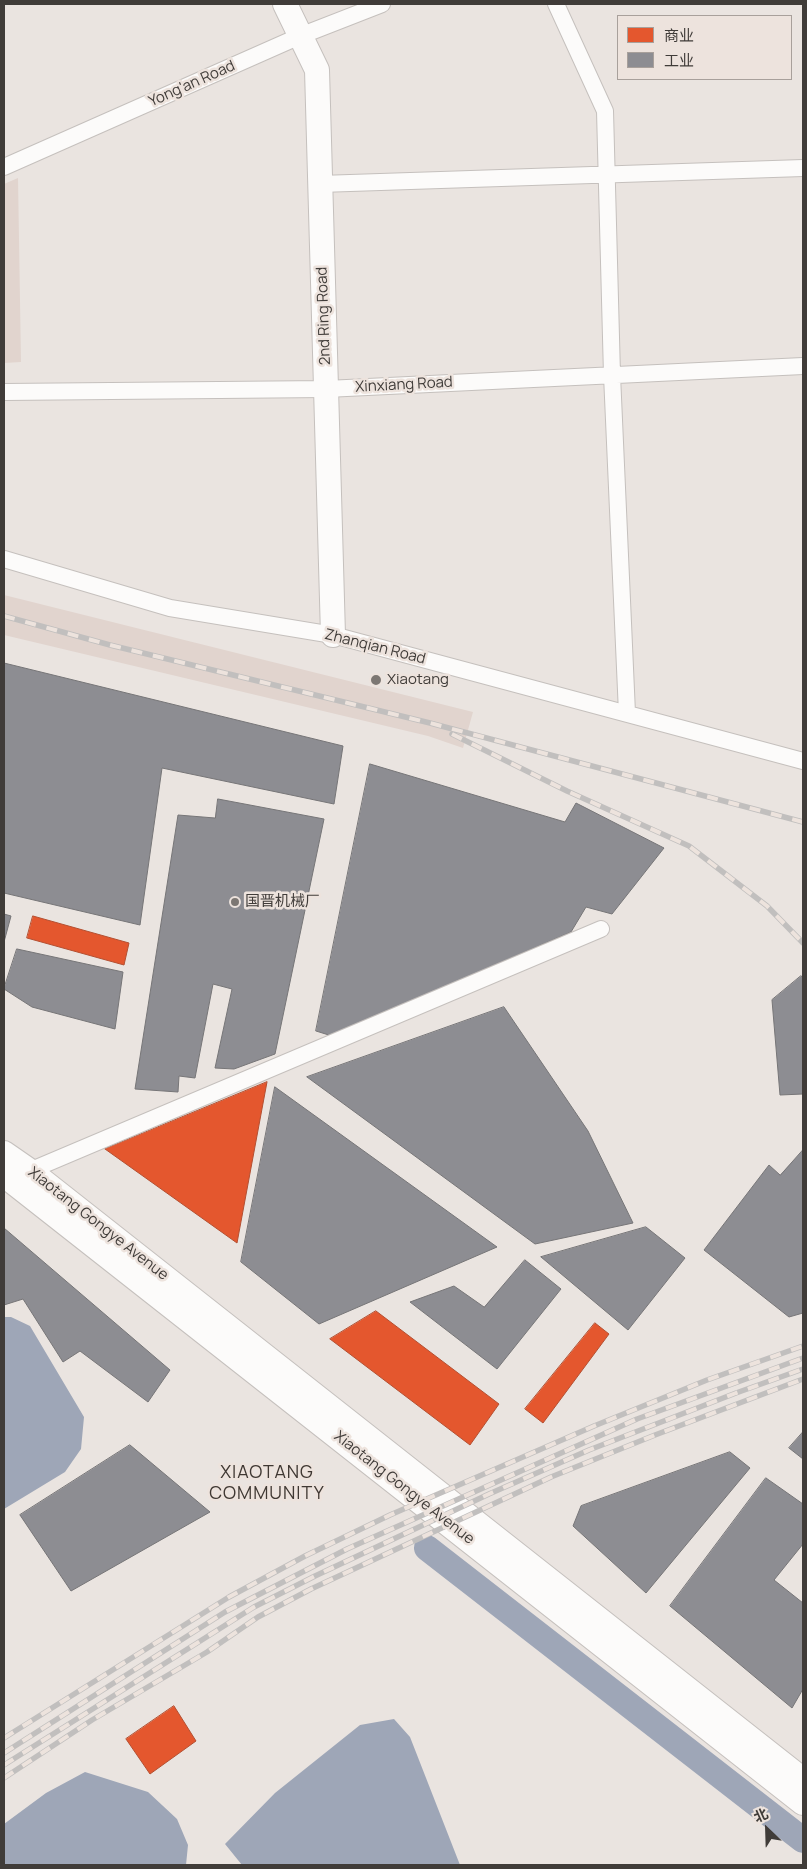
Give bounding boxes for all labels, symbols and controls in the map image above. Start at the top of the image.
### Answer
legend [617,15,792,80]
text: 商业 [664,25,694,46]
text: 工业 [664,50,694,71]
street label: Yong'an Road [146,57,238,111]
street label: 2nd Ring Road [313,266,335,366]
street label: Xinxiang Road [355,373,453,397]
street label: Zhanqian Road [323,626,427,668]
place label: Xiaotang [387,671,449,689]
marker: Xiaotang [369,673,383,687]
place label: 国晋机械厂 [245,893,320,911]
marker: 国晋机械厂 [229,896,241,908]
street label: Xiaotang Gongye Avenue [24,1164,172,1284]
street label: Xiaotang Gongye Avenue [330,1428,478,1548]
district label: XIAOTANG COMMUNITY [208,1462,326,1505]
text: 北 [750,1803,771,1826]
north arrow [742,1804,792,1854]

